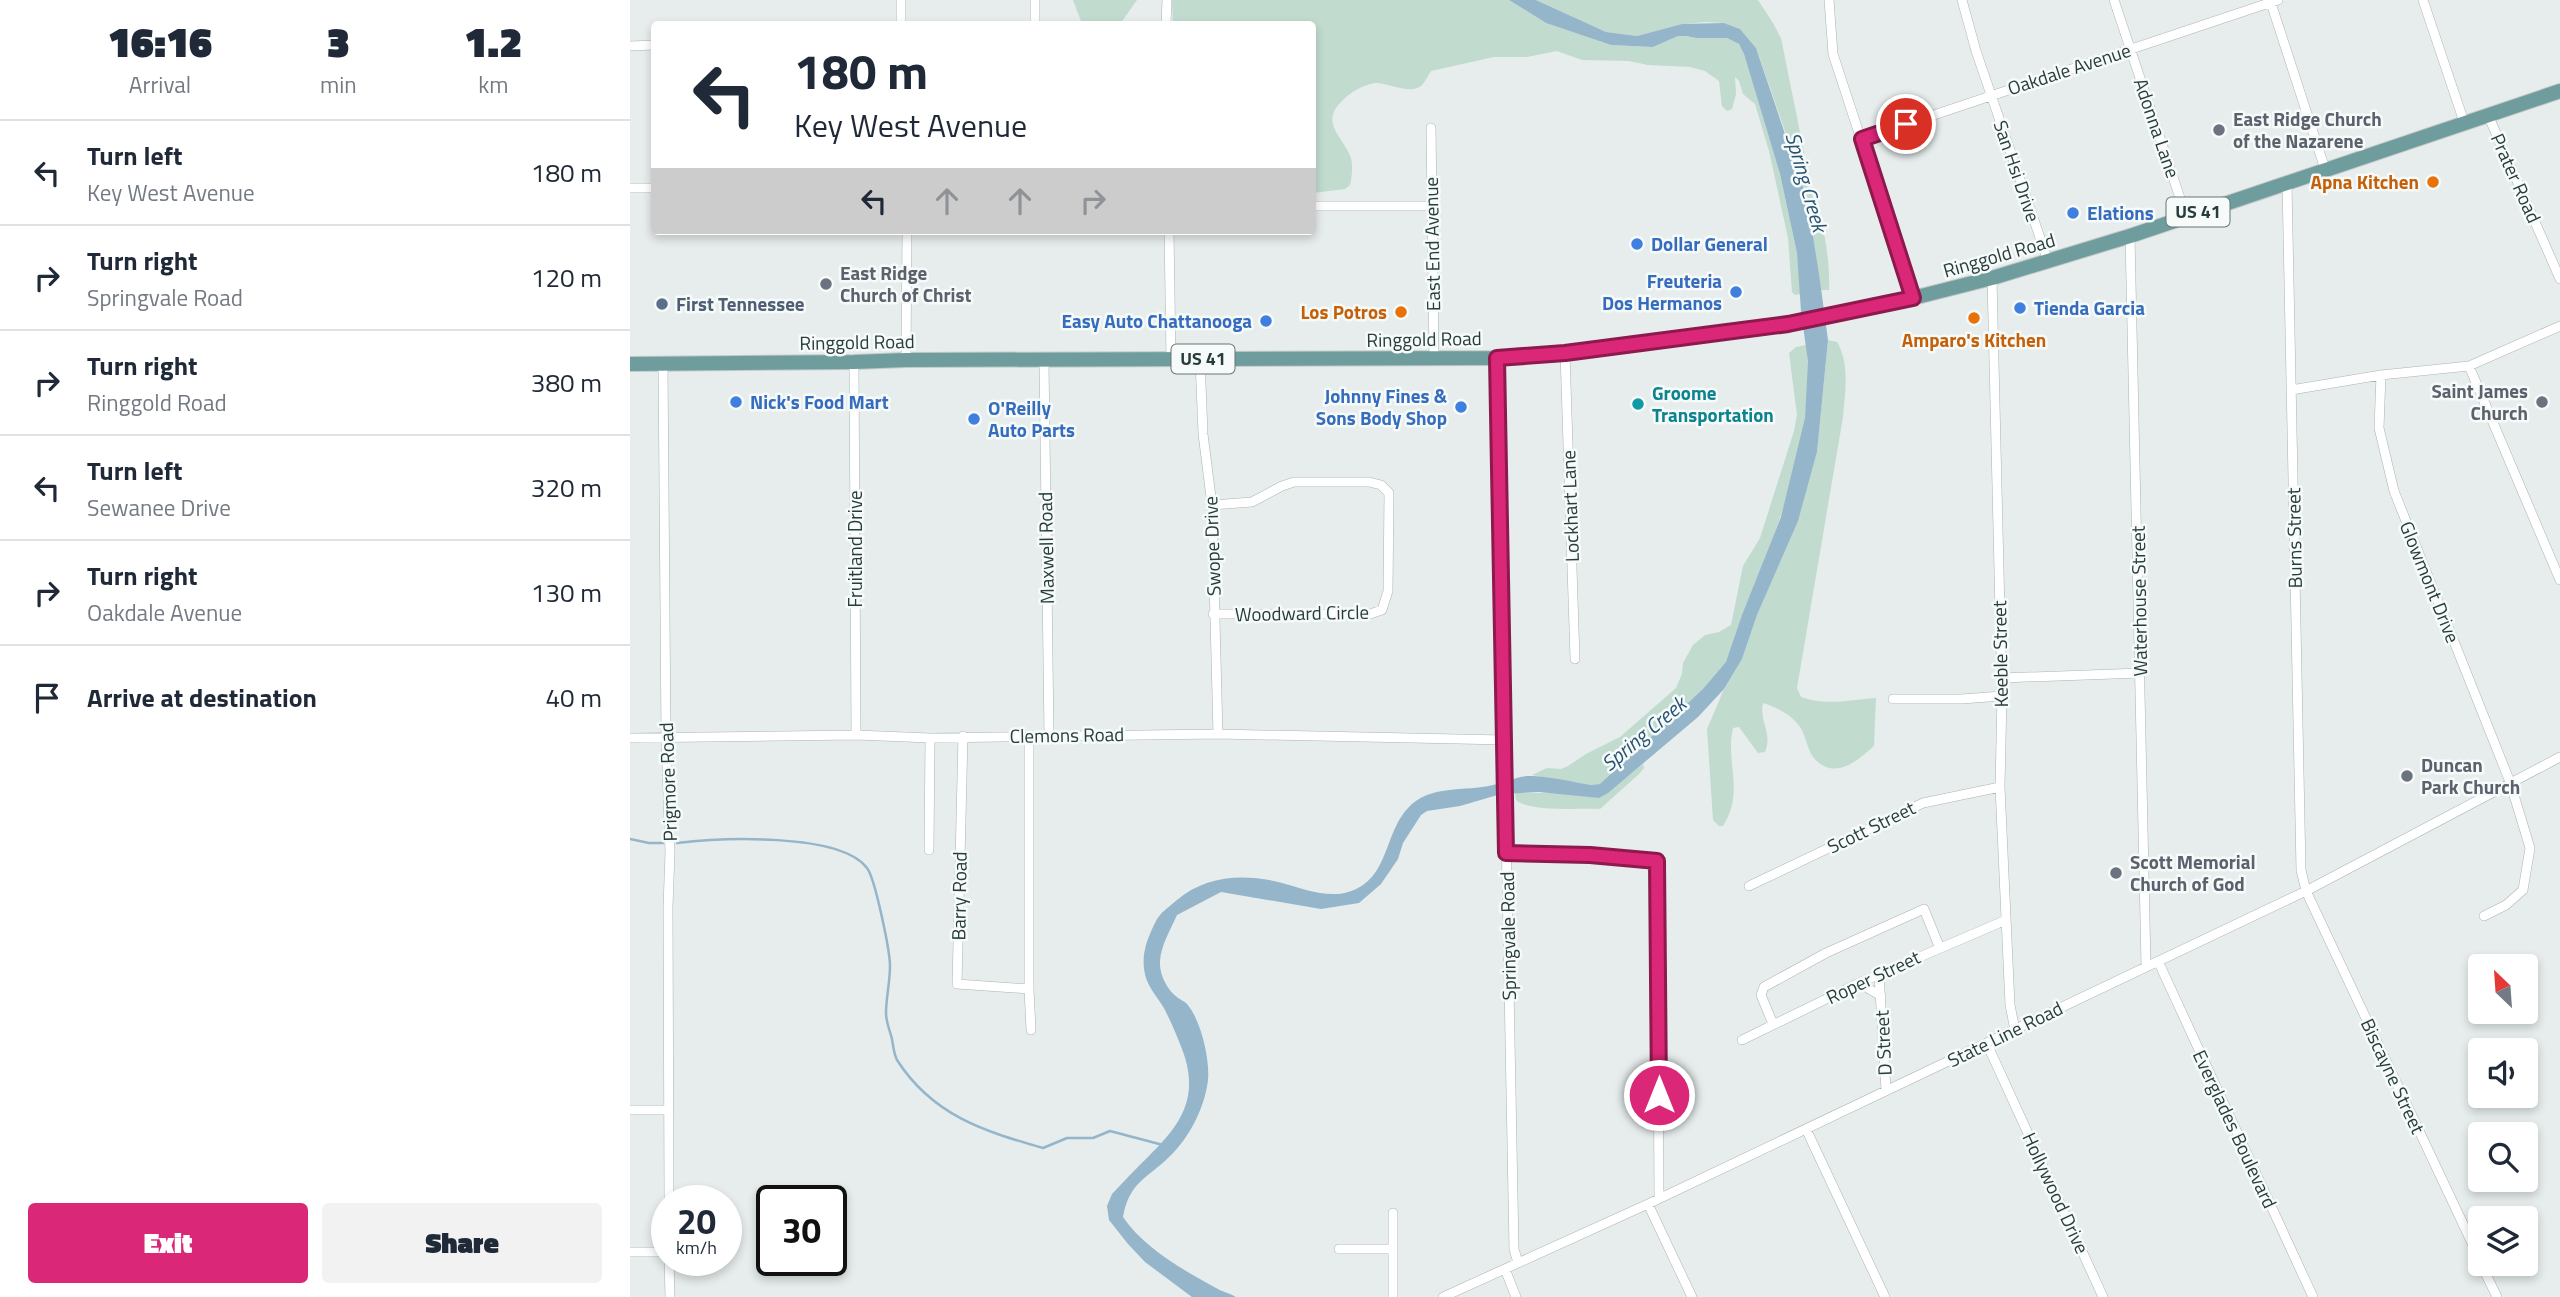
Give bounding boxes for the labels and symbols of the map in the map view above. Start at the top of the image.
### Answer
street label: Oakdale Avenue [2003,35,2134,102]
street label: Adonna Lane [2127,74,2188,182]
pin [1876,94,1936,154]
place label: East Ridge Church of the Nazarene [2233,104,2382,155]
street label: San Hsi Drive [1987,116,2048,226]
marker: East Ridge Church of the Nazarene [2211,122,2227,138]
water label: Spring Creek [1777,128,1837,238]
street label: Prater Road [2484,128,2549,227]
place label: Apna Kitchen [2311,167,2419,196]
marker: Apna Kitchen [2425,174,2441,190]
street label: East End Avenue [1416,177,1447,311]
road number: US 41 [2166,197,2230,226]
place label: Elations [2087,198,2154,227]
marker: Elations [2065,205,2081,221]
street label: Ringgold Road [1939,225,2058,284]
place label: Dollar General [1651,229,1768,258]
marker: Dollar General [1629,236,1645,252]
place label: East Ridge Church of Christ [840,258,971,309]
place label: Freuteria Dos Hermanos [1602,266,1722,317]
marker: East Ridge Church of Christ [818,276,834,292]
marker: Freuteria Dos Hermanos [1728,284,1744,300]
place label: First Tennessee [676,289,805,318]
place label: Tienda Garcia [2034,293,2145,322]
marker: First Tennessee [654,296,670,312]
place label: Los Potros [1300,297,1387,326]
marker: Tienda Garcia [2012,300,2028,316]
marker: Los Potros [1393,304,1409,320]
place label: Easy Auto Chattanooga [1061,306,1252,335]
marker: Amparo's Kitchen [1966,310,1982,326]
marker: Easy Auto Chattanooga [1258,313,1274,329]
street label: Ringgold Road [1366,323,1482,354]
place label: Amparo's Kitchen [1902,325,2046,354]
street label: Ringgold Road [799,326,915,357]
road number: US 41 [1172,344,1234,374]
place label: Saint James Church [2431,376,2528,427]
place label: Groome Transportation [1652,378,1774,429]
place label: Johnny Fines & Sons Body Shop [1316,381,1448,432]
place label: Nick's Food Mart [750,387,889,416]
place label: O'Reilly Auto Parts [988,393,1075,444]
marker: Nick's Food Mart [728,394,744,410]
marker: Saint James Church [2534,394,2550,410]
marker: Groome Transportation [1630,396,1646,412]
marker: Johnny Fines & Sons Body Shop [1453,399,1469,415]
marker: O'Reilly Auto Parts [966,411,982,427]
street label: Lockhart Lane [1553,450,1586,562]
street label: Burns Street [2278,487,2309,589]
street label: Fruitland Drive [840,491,869,607]
street label: Maxwell Road [1030,492,1061,604]
street label: Swope Drive [1195,496,1228,596]
street label: Glowmont Drive [2393,517,2468,647]
street label: Waterhouse Street [2123,525,2154,677]
street label: Woodward Circle [1235,597,1369,628]
street label: Keeble Street [1984,600,2015,708]
water label: Spring Creek [1594,686,1695,778]
street label: Clemons Road [1009,719,1125,750]
street label: Prigmore Road [651,722,684,842]
place label: Duncan Park Church [2421,750,2520,801]
marker: Duncan Park Church [2399,768,2415,784]
street label: Scott Street [1822,793,1920,860]
place label: Scott Memorial Church of God [2130,847,2256,898]
street label: Barry Road [943,851,974,941]
marker: Scott Memorial Church of God [2108,865,2124,881]
street label: Springvale Road [1492,871,1523,1001]
street label: Roper Street [1821,942,1925,1011]
north arrow [2468,954,2538,1024]
street label: State Line Road [1942,993,2067,1074]
street label: D Street [1866,1009,1899,1076]
street label: Biscayne Street [2354,1013,2433,1139]
street label: Everglades Boulevard [2186,1045,2285,1213]
position arrow [1622,1058,1696,1132]
street label: Hollywood Drive [2016,1127,2097,1258]
speed limit sign: 30 [756,1185,847,1276]

